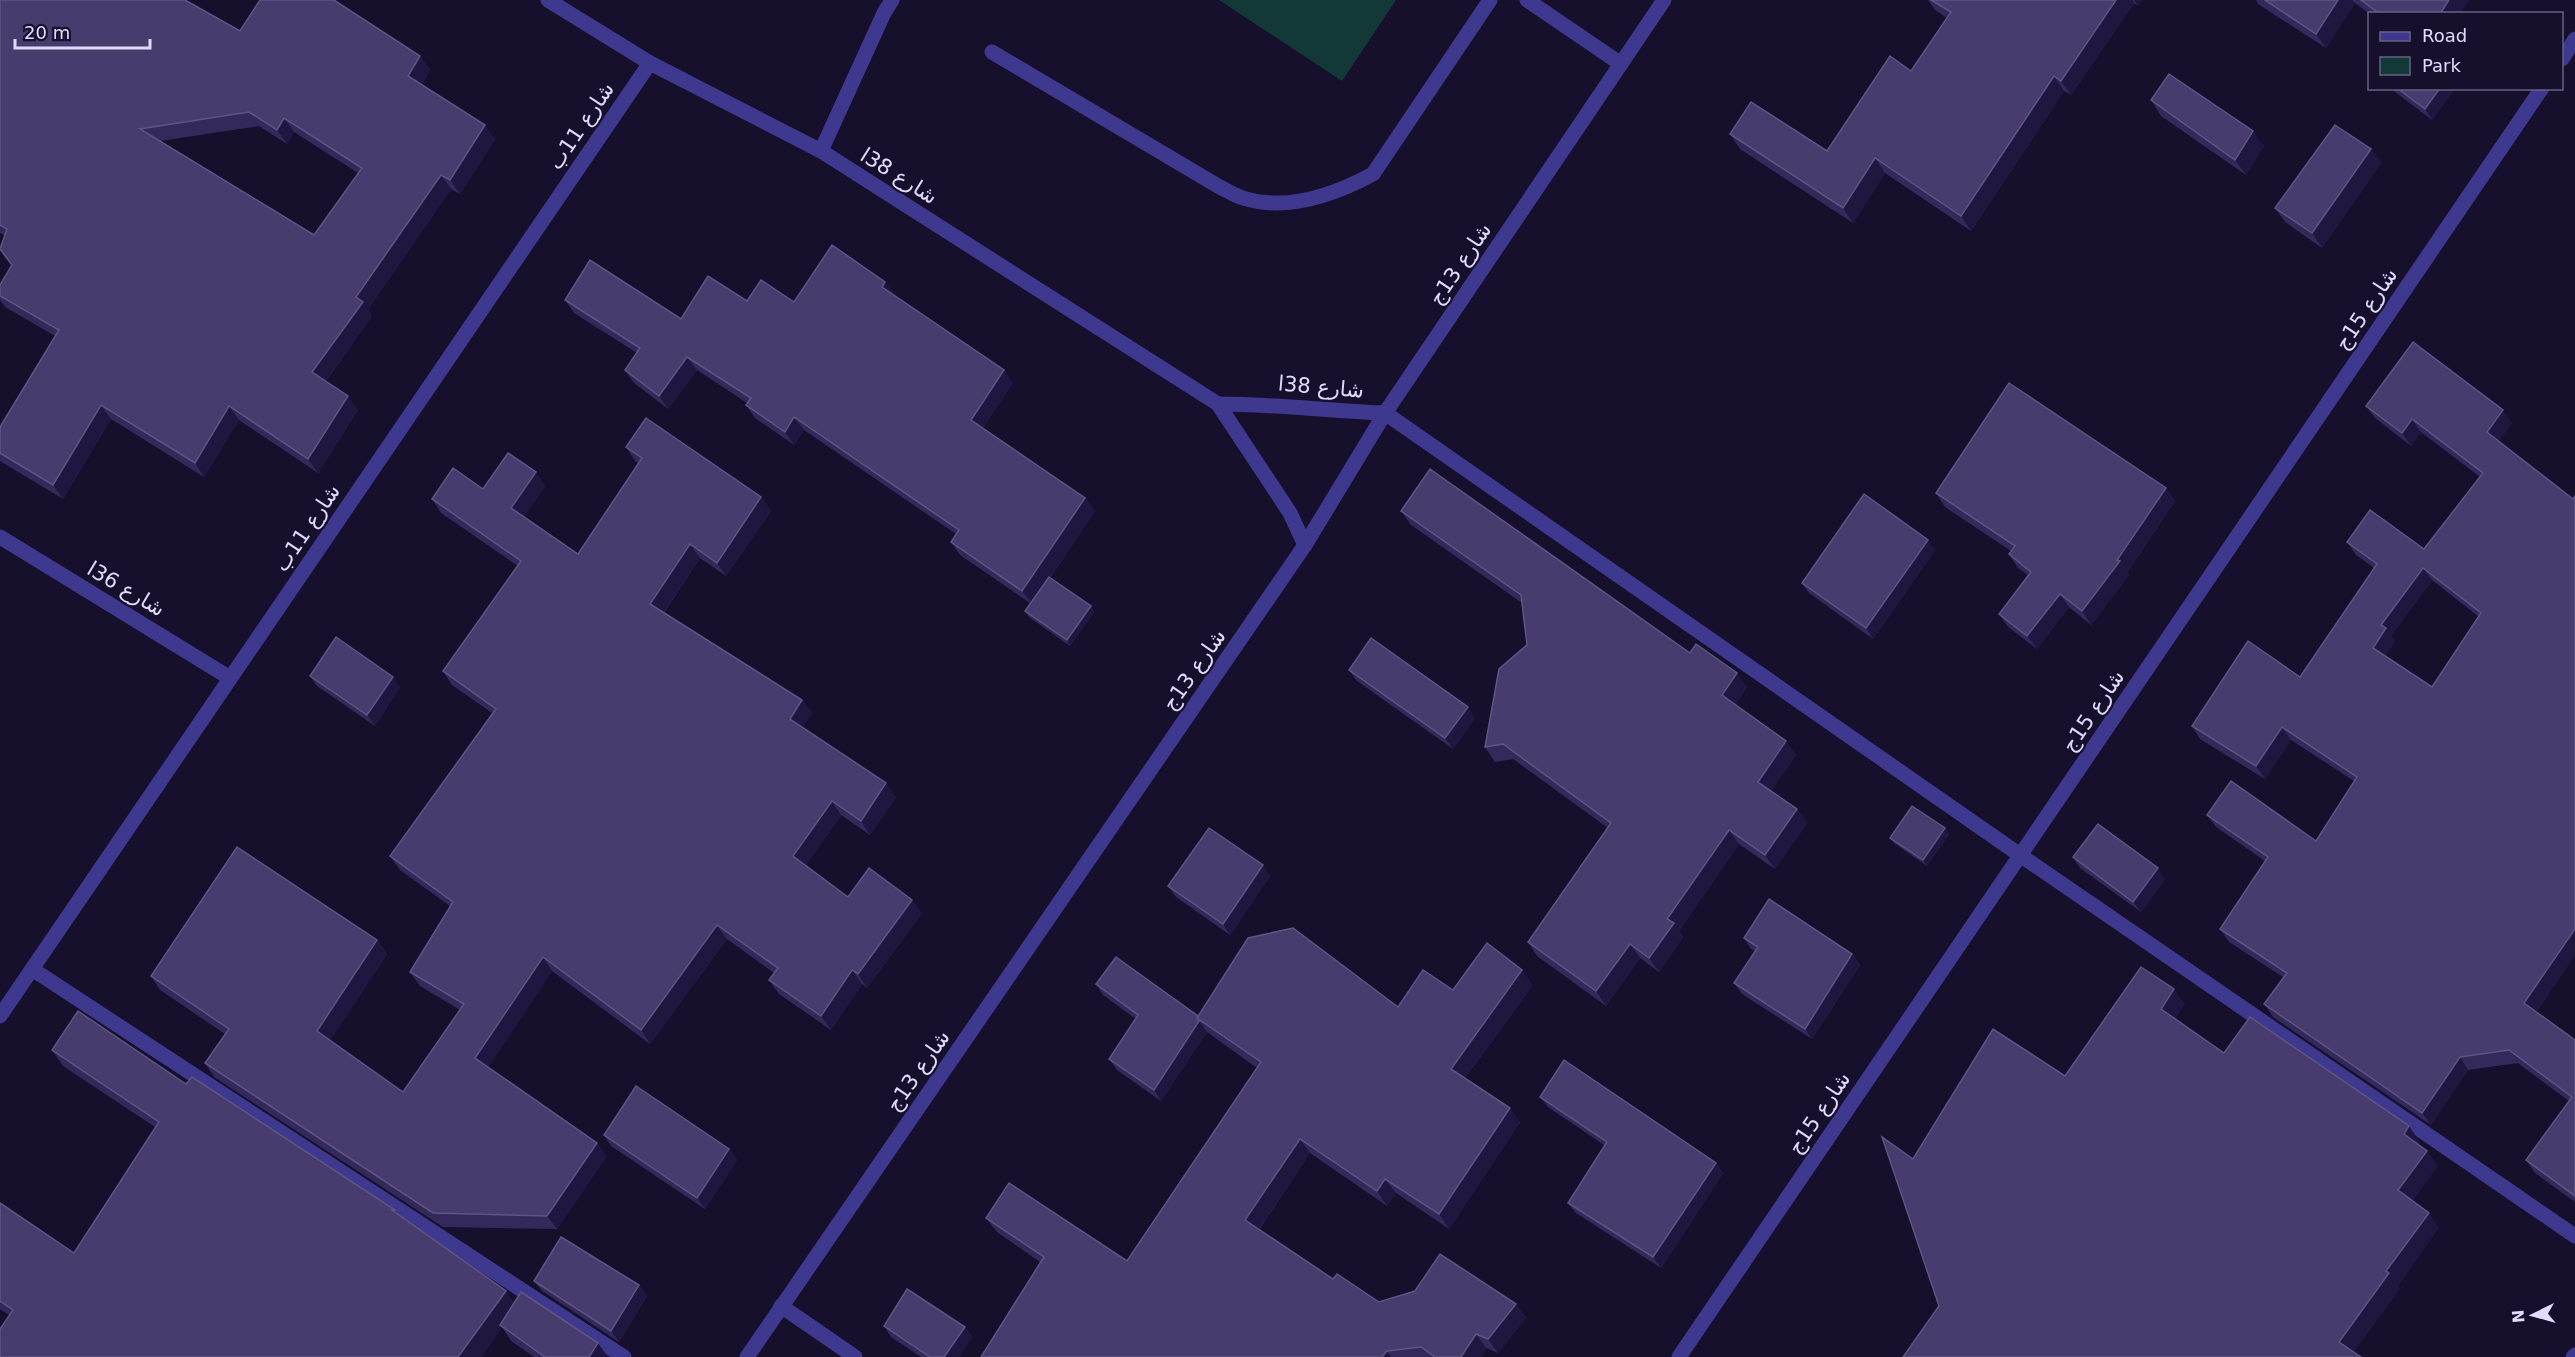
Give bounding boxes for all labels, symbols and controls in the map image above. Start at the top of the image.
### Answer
scale bar [15,12,150,50]
legend [2368,12,2563,90]
text: 20 m [24,22,70,43]
text: Road [2422,25,2467,46]
text: Park [2422,55,2461,76]
street label: شارع 11ب [543,78,619,174]
street label: شارع 38ا [856,143,942,209]
street label: شارع 13ج [1424,218,1497,310]
street label: شارع 15ج [2330,263,2403,355]
street label: شارع 38ا [1277,371,1365,403]
street label: شارع 11ب [269,480,345,576]
street label: شارع 36ا [83,557,169,621]
street label: شارع 13ج [1157,625,1232,716]
street label: شارع 15ج [2057,665,2130,757]
street label: شارع 13ج [881,1026,956,1117]
street label: شارع 15ج [1783,1067,1856,1159]
north arrow [2503,1285,2563,1345]
text: N [2509,1309,2529,1324]

